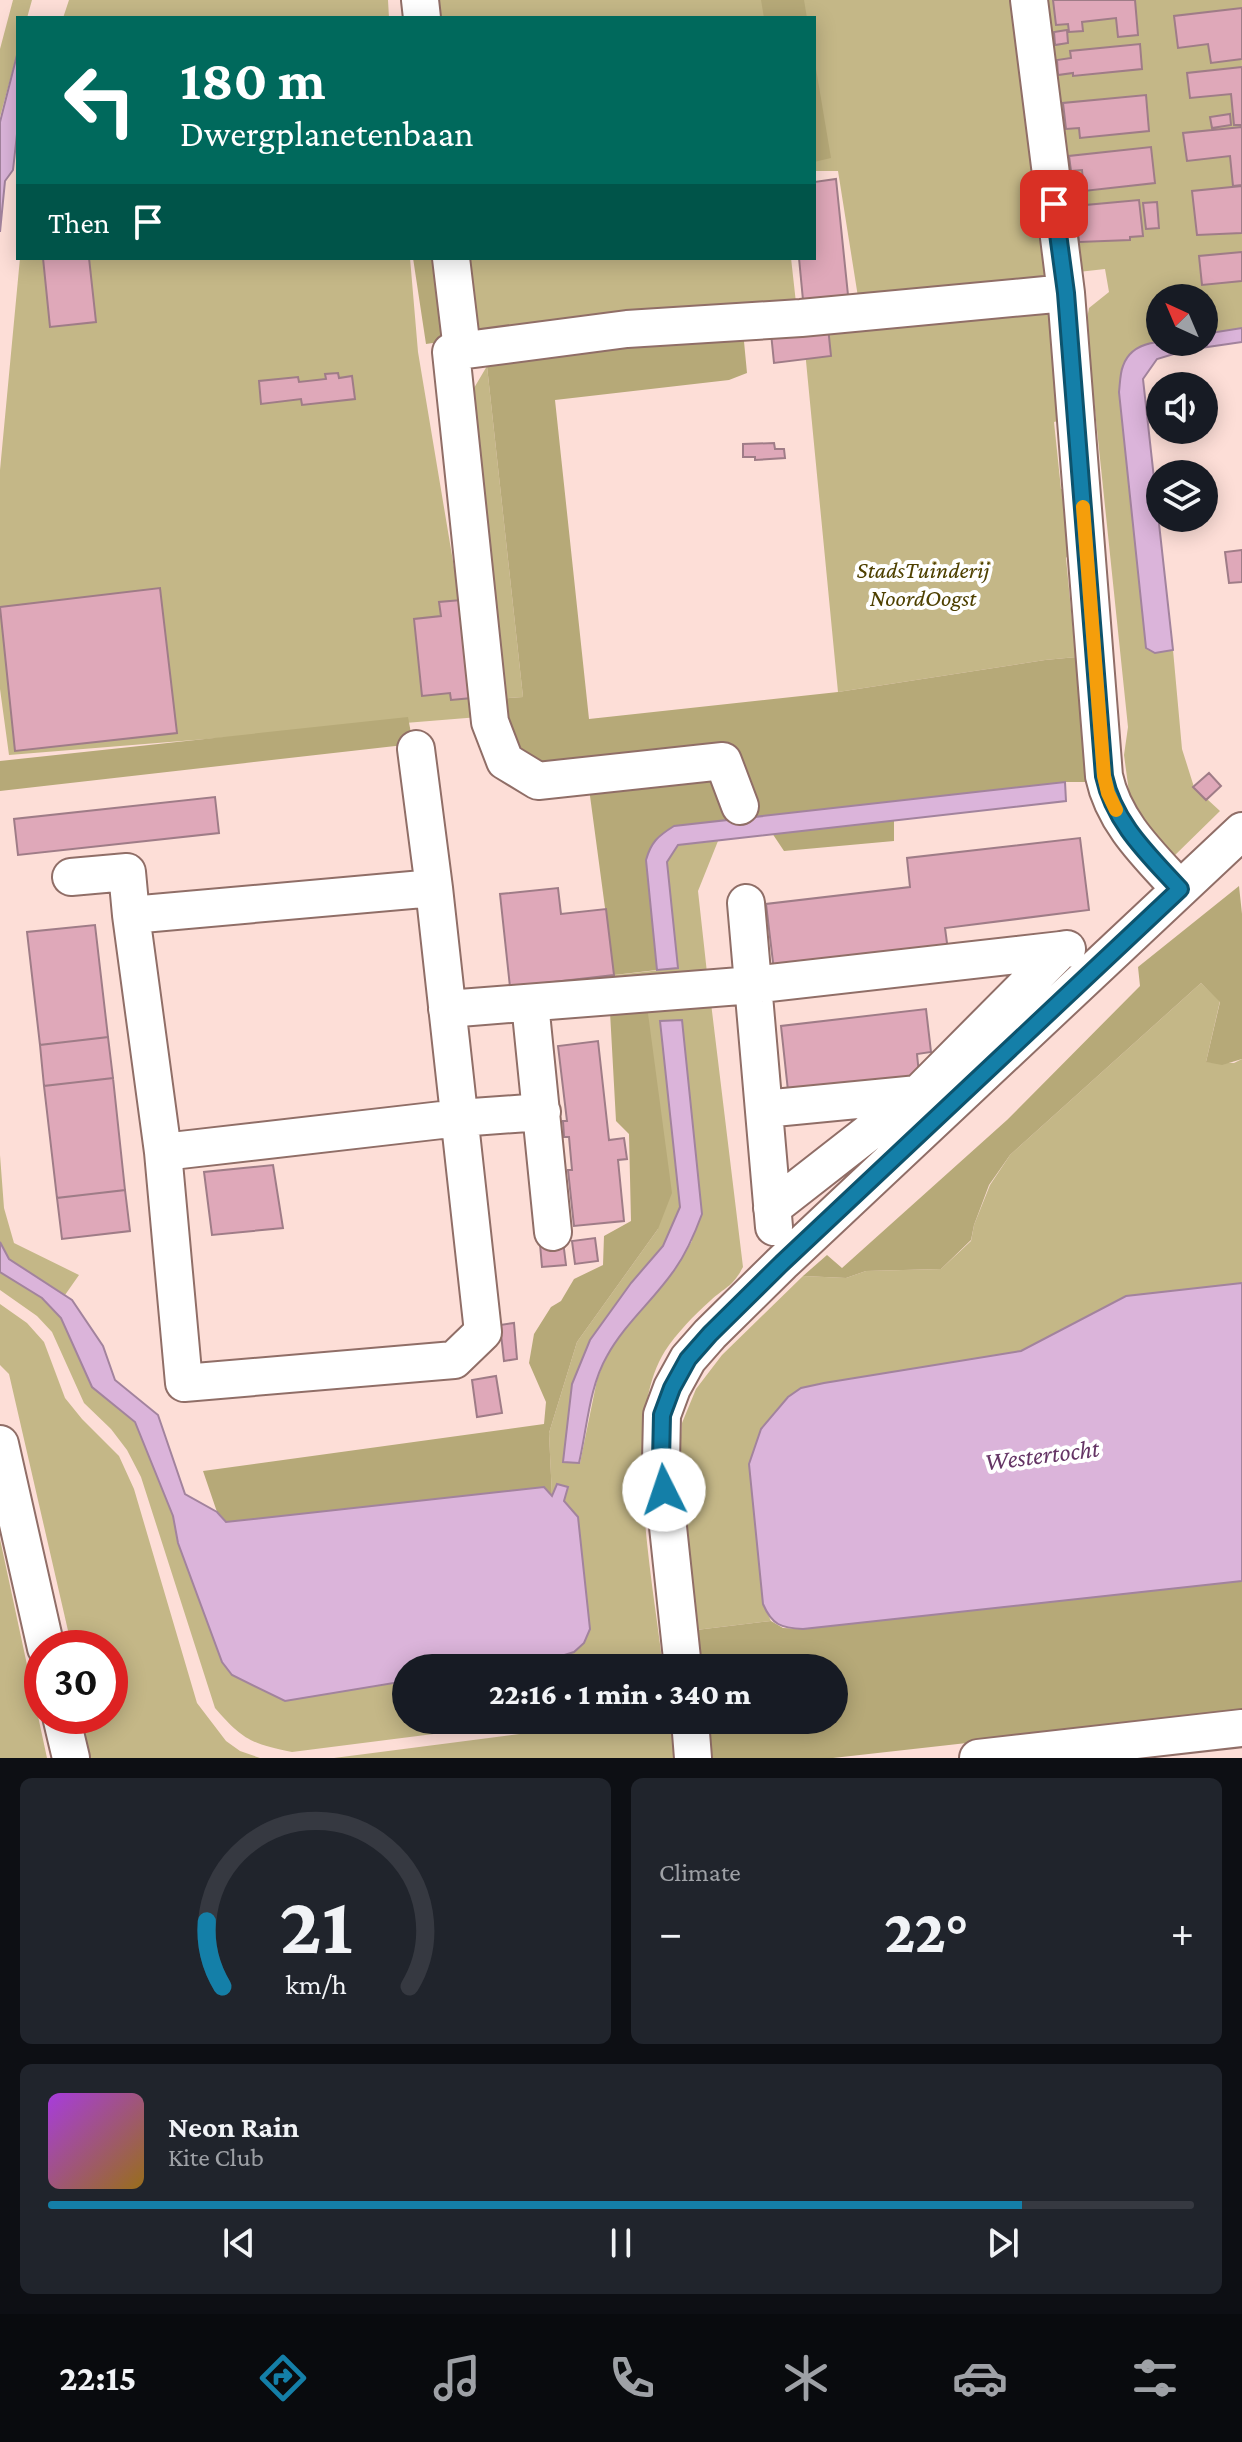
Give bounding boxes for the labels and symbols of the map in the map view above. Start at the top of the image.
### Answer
pin [1020,170,1088,238]
north arrow [1146,284,1218,356]
park label: StadsTuinderij NoordOogst [857,556,990,611]
water label: Westertocht [983,1434,1101,1476]
position arrow [622,1448,706,1532]
speed limit sign: 30 [24,1630,128,1734]

